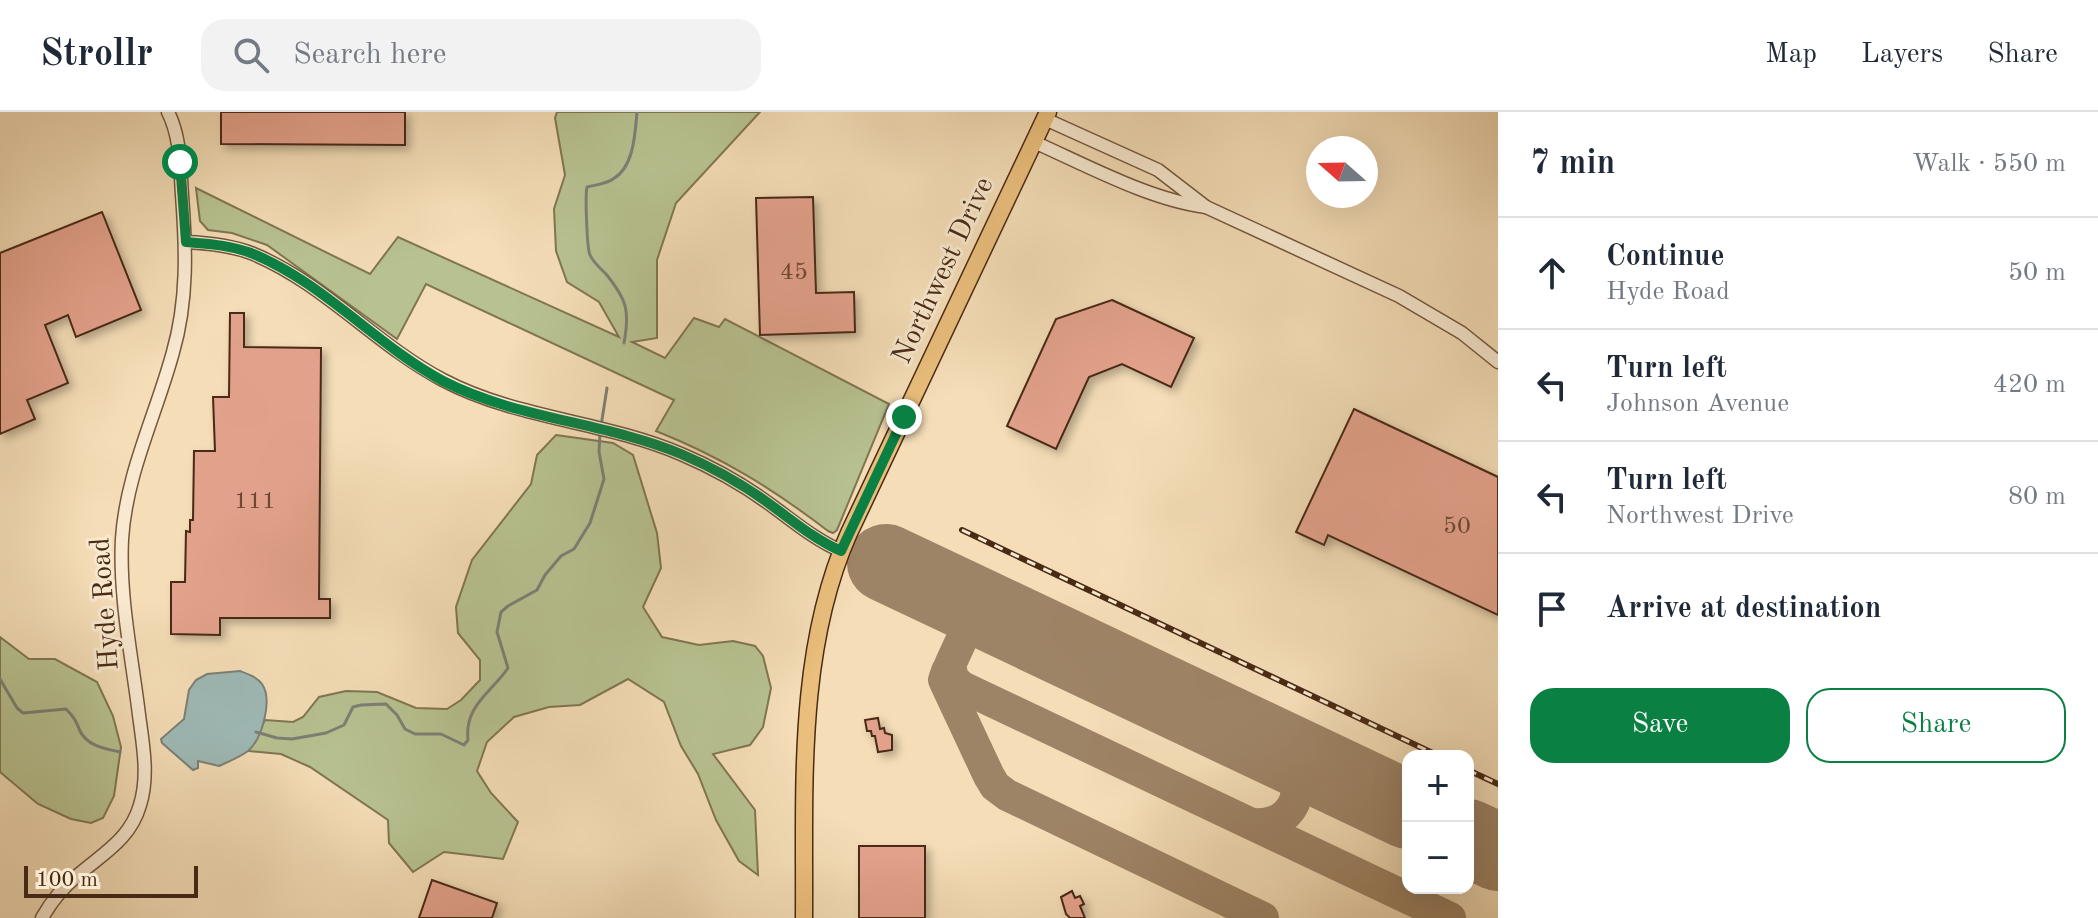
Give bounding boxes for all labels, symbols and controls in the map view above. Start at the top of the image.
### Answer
search box [201,19,761,91]
icon: search [229,33,273,77]
text: Strollr [40,36,153,74]
text: Search here [293,40,446,70]
text: Map [1765,41,1817,69]
text: Layers [1861,41,1943,69]
text: Share [1987,41,2058,69]
north arrow [1306,136,1378,208]
route start [162,144,198,180]
text: 7 min [1530,147,1615,181]
text: Walk · 550 m [1912,151,2066,177]
street label: Northwest Drive [889,173,999,369]
text: Continue [1606,242,1725,272]
icon: ahead [1530,251,1574,295]
text: 50 m [2008,260,2066,286]
house number: 45 [780,261,808,285]
text: Hyde Road [1606,279,1730,305]
text: Turn left [1606,354,1727,384]
icon: left [1530,363,1574,407]
text: 420 m [1993,372,2066,398]
text: Johnson Avenue [1606,391,1789,417]
route end [886,399,922,435]
text: Turn left [1606,466,1727,496]
icon: left [1530,475,1574,519]
text: 80 m [2008,484,2066,510]
house number: 111 [234,490,276,514]
text: Northwest Drive [1606,503,1794,529]
house number: 50 [1443,515,1471,539]
street label: Hyde Road [87,537,125,671]
icon: arrive [1530,587,1574,631]
text: Arrive at destination [1606,594,1881,624]
button: Save [1530,688,1790,763]
button: Share [1806,688,2066,763]
map controls [1402,750,1474,894]
button: + [1402,750,1474,822]
button: − [1402,822,1474,894]
scale bar [24,862,198,898]
text: 100 m [36,869,98,891]

